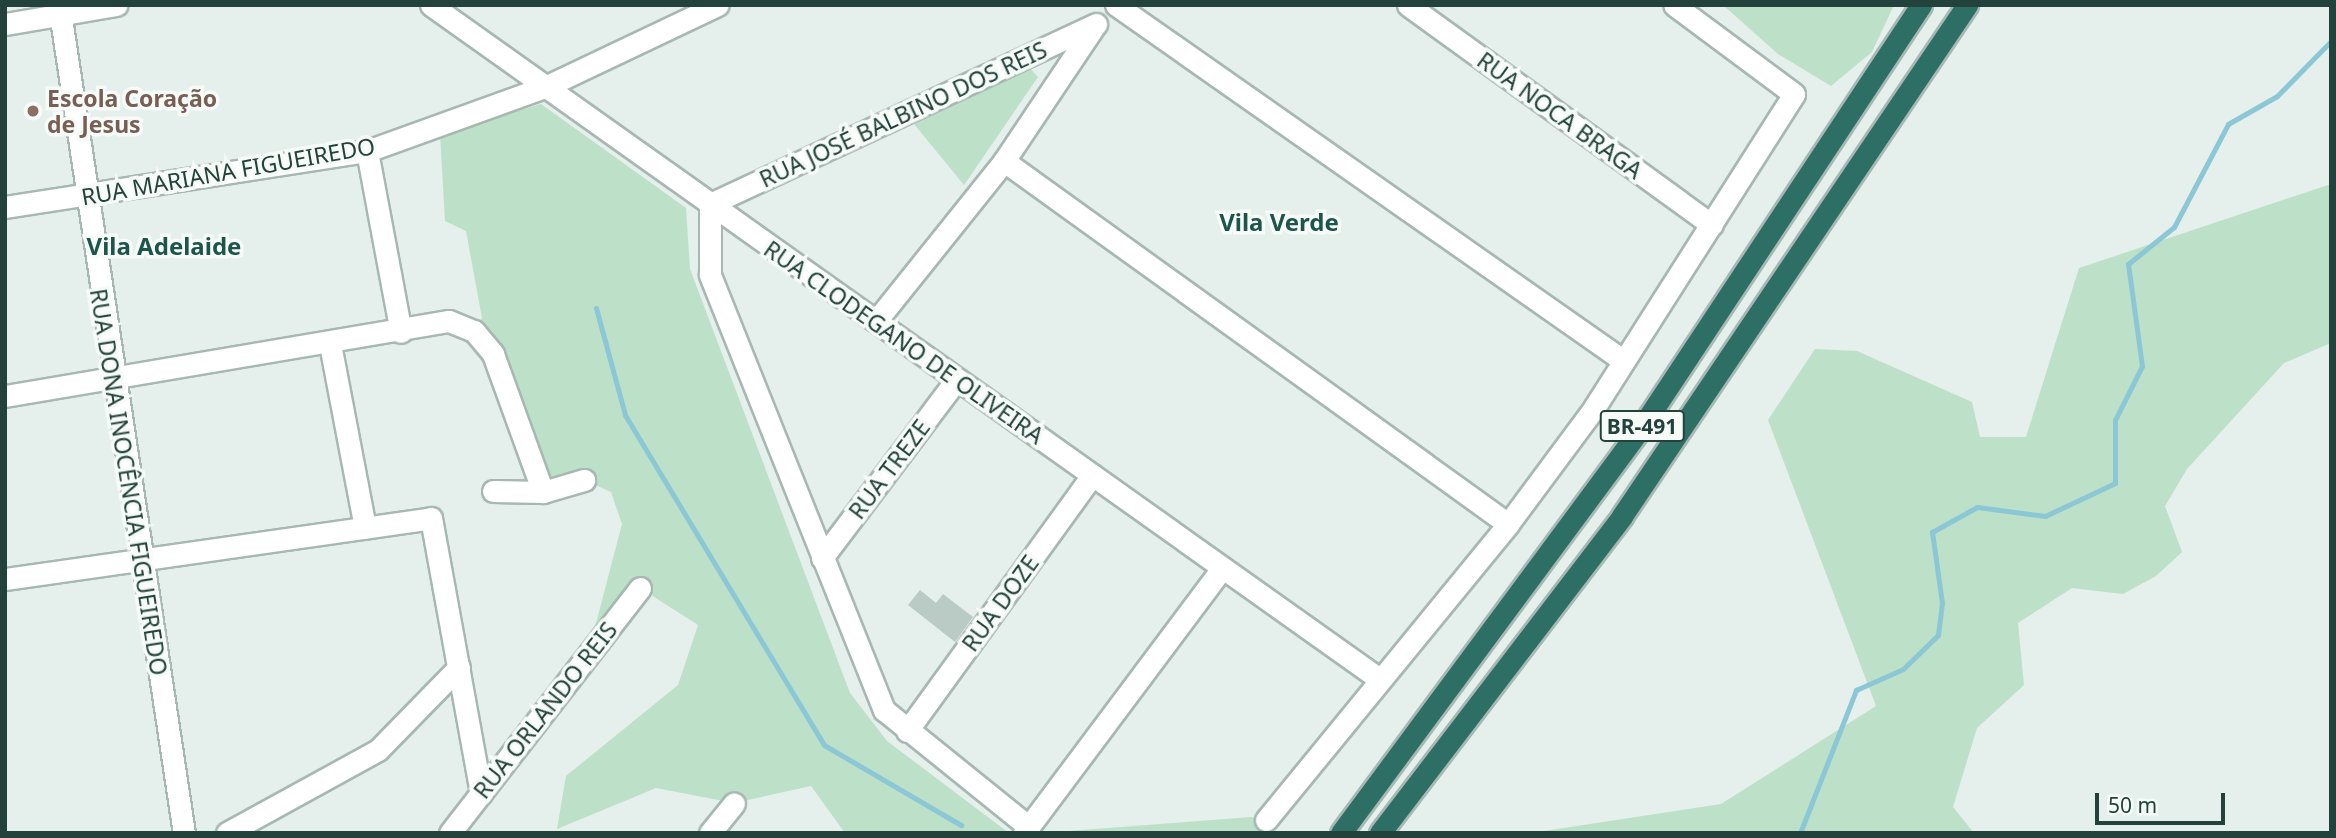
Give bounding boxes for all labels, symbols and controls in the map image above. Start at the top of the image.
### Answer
street label: RUA JOSÉ BALBINO DOS REIS [755,35,1051,193]
street label: RUA NOCA BRAGA [1472,46,1648,184]
place label: Escola Coração de Jesus [47,84,217,138]
marker: Escola Coração de Jesus [25,103,41,119]
street label: RUA MARIANA FIGUEIREDO [79,132,377,210]
district label: Vila Verde [1219,208,1339,236]
district label: Vila Adelaide [87,232,241,260]
street label: RUA CLODEGANO DE OLIVEIRA [759,235,1049,449]
street label: RUA DONA INOCÊNCIA FIGUEIREDO [85,287,173,677]
road number: BR-491 [1598,408,1686,444]
street label: RUA TREZE [843,414,935,524]
street label: RUA DOZE [956,550,1044,656]
street label: RUA ORLANDO REIS [468,616,622,804]
scale bar [2098,778,2228,822]
text: 50 m [2108,791,2157,819]

